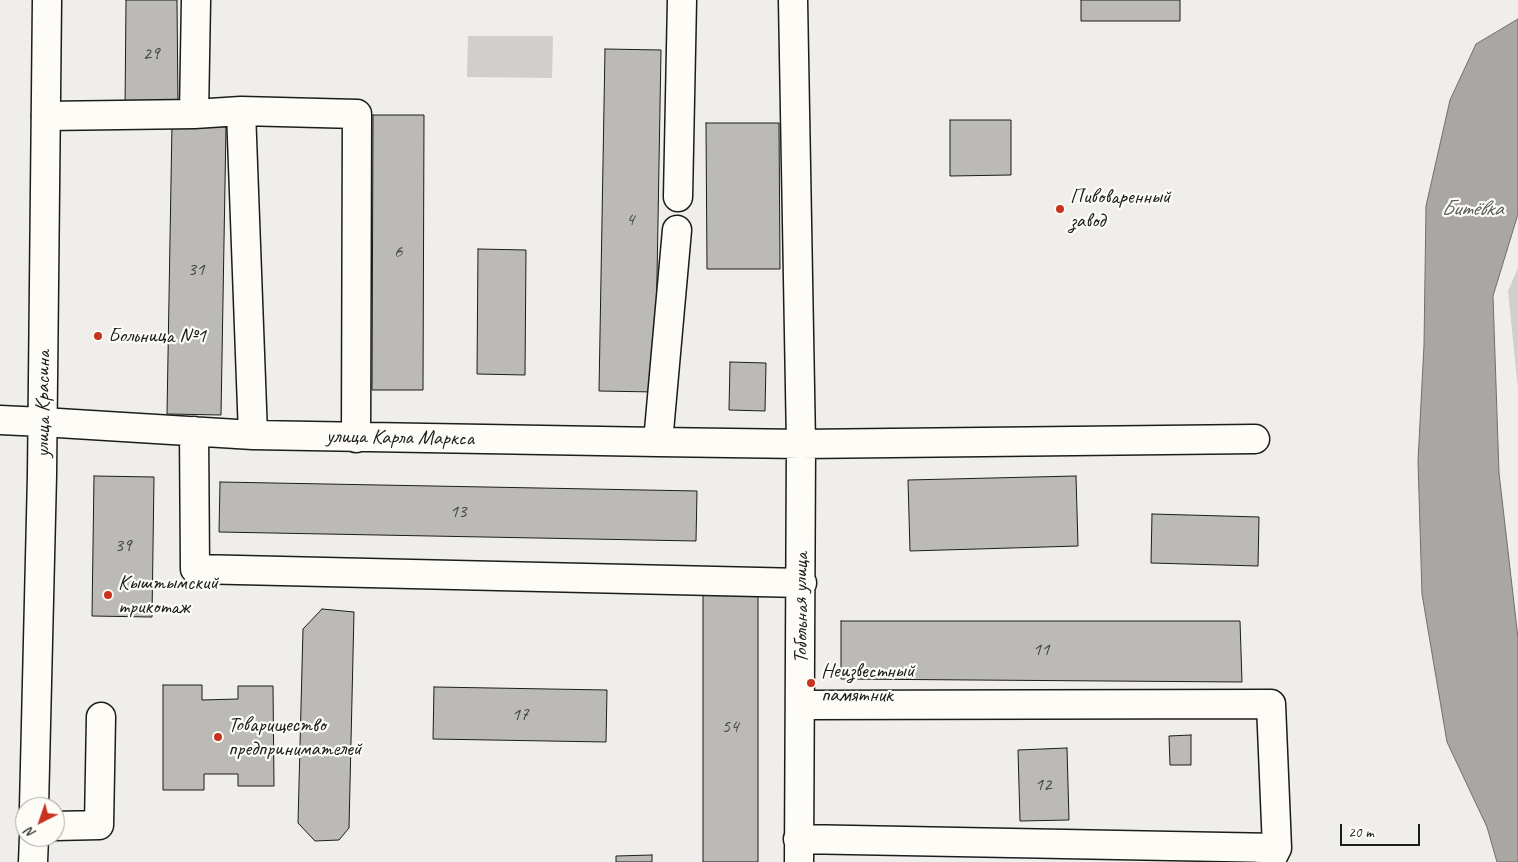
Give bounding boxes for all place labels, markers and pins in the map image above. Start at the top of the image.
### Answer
place label: Пивоваренный завод [1070,184,1171,234]
marker: Пивоваренный завод [1054,203,1066,215]
place label: Больница №1 [108,323,206,349]
marker: Больница №1 [92,330,104,342]
place label: Кыштымский трикотаж [118,570,218,620]
marker: Кыштымский трикотаж [102,589,114,601]
place label: Неизвестный памятник [821,658,914,708]
marker: Неизвестный памятник [805,677,817,689]
place label: Товарищество предпринимателей [228,712,362,762]
marker: Товарищество предпринимателей [212,731,224,743]

